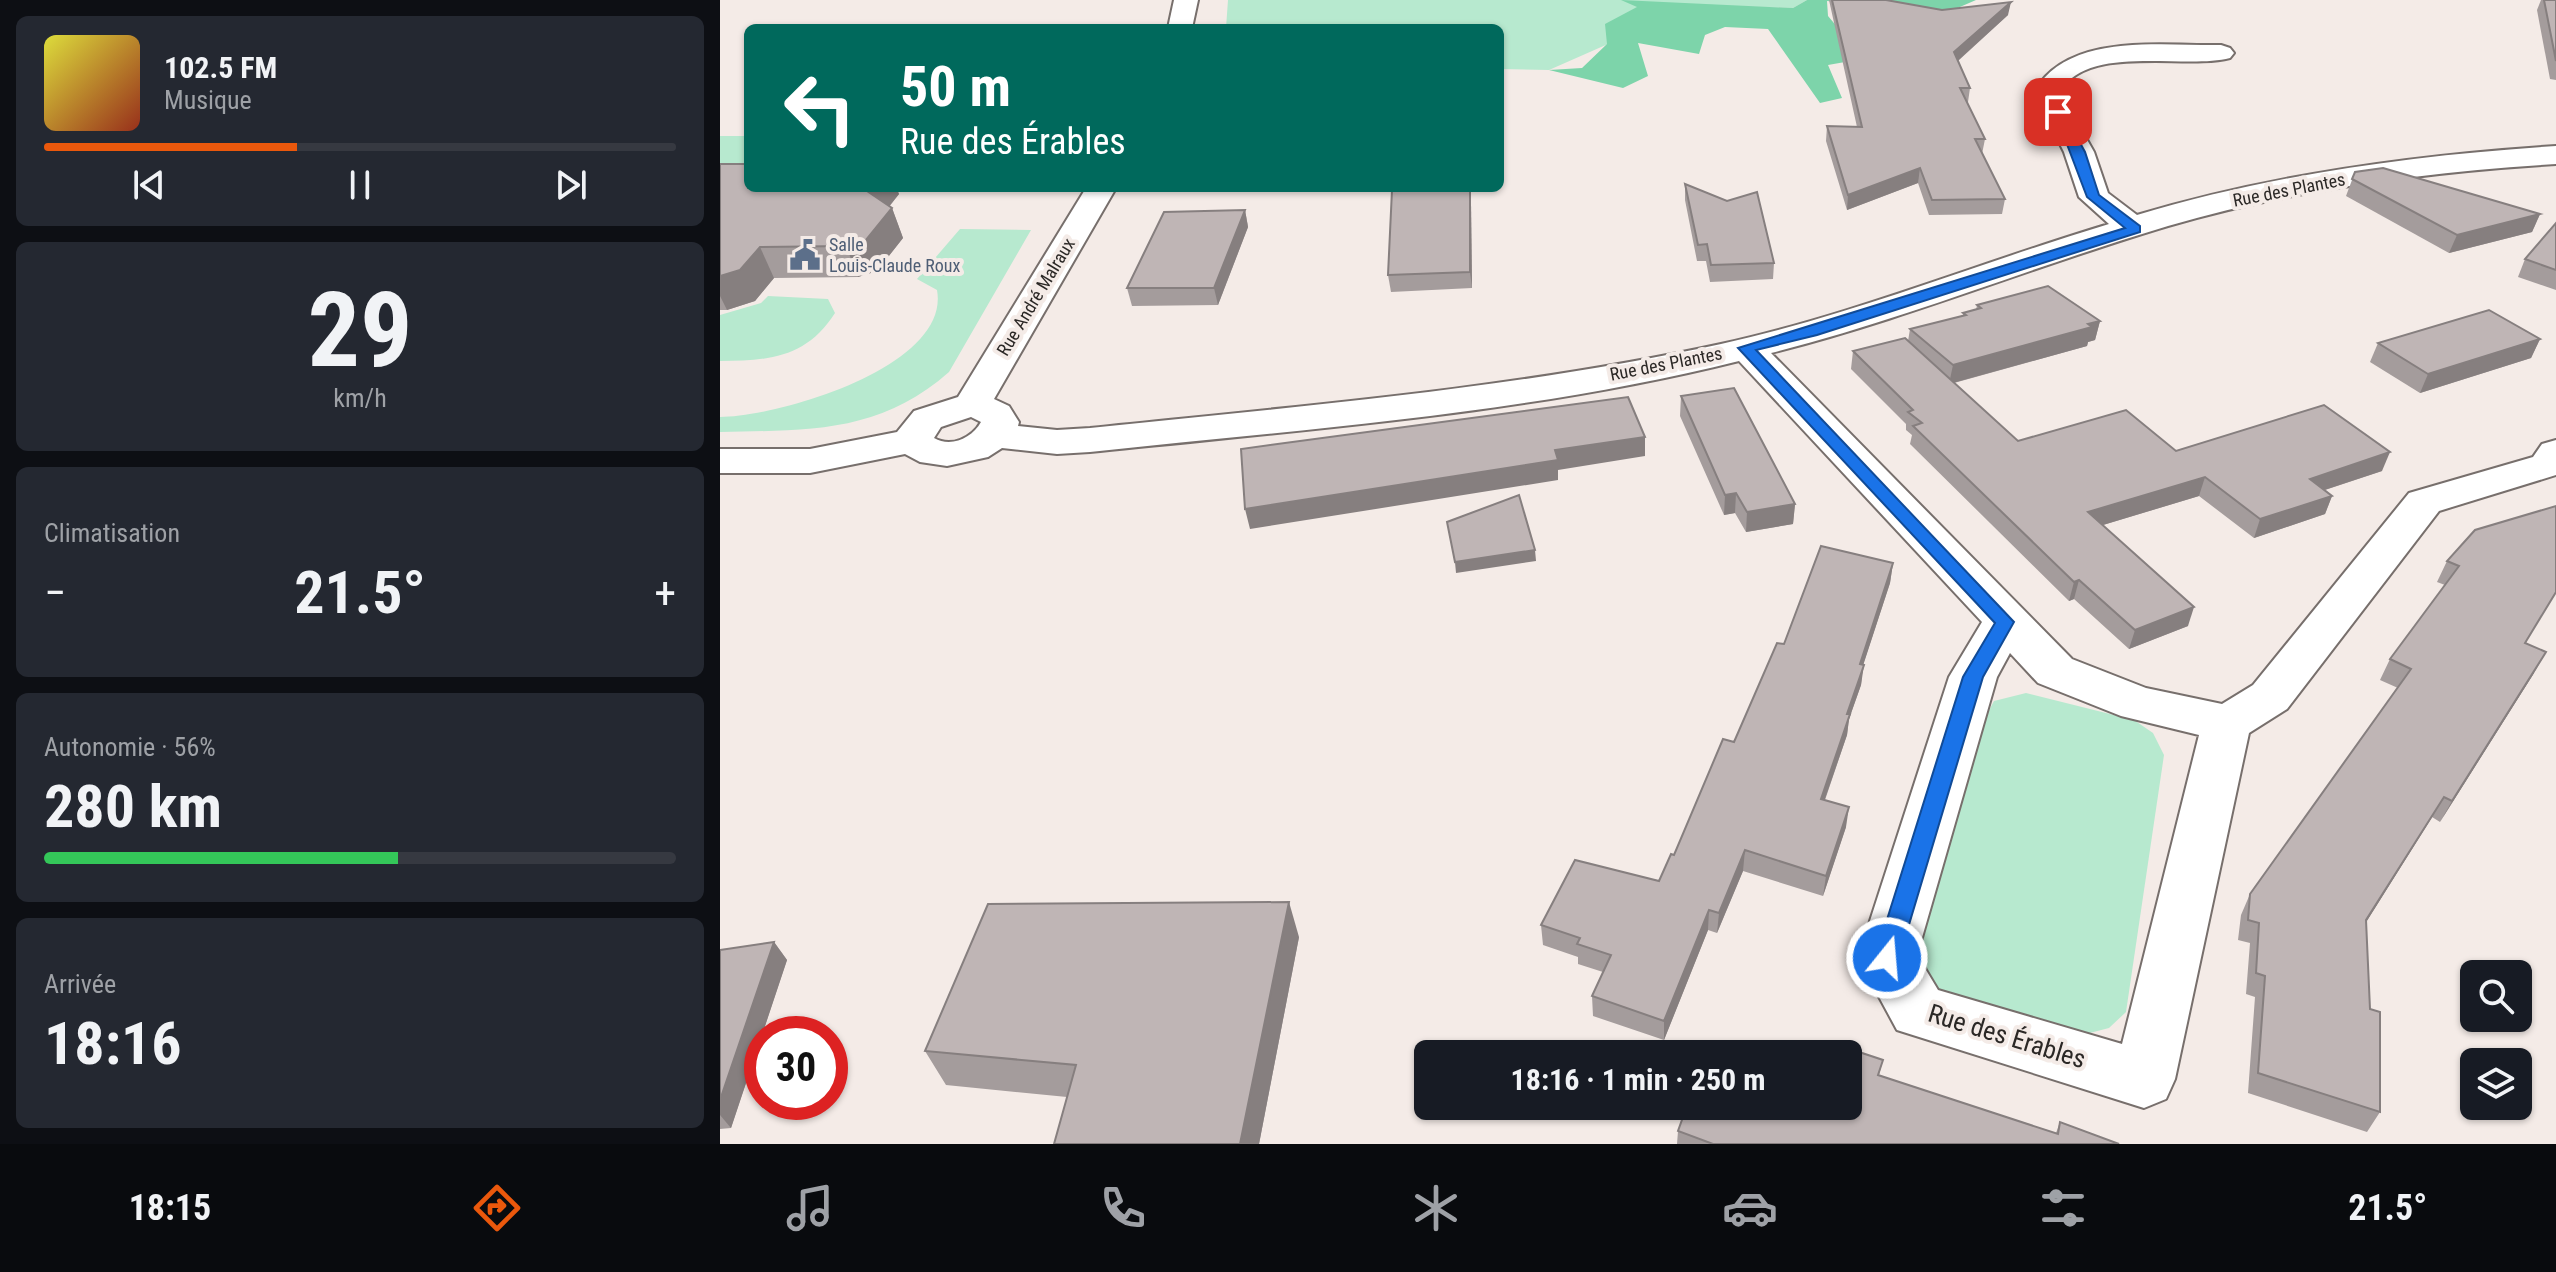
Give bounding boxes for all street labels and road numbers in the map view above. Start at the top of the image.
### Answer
street label: Rue des Plantes [2231,168,2347,211]
street label: Rue André Malraux [992,234,1079,359]
street label: Rue des Plantes [1608,342,1724,385]
street label: Rue des Érables [1925,998,2089,1074]

